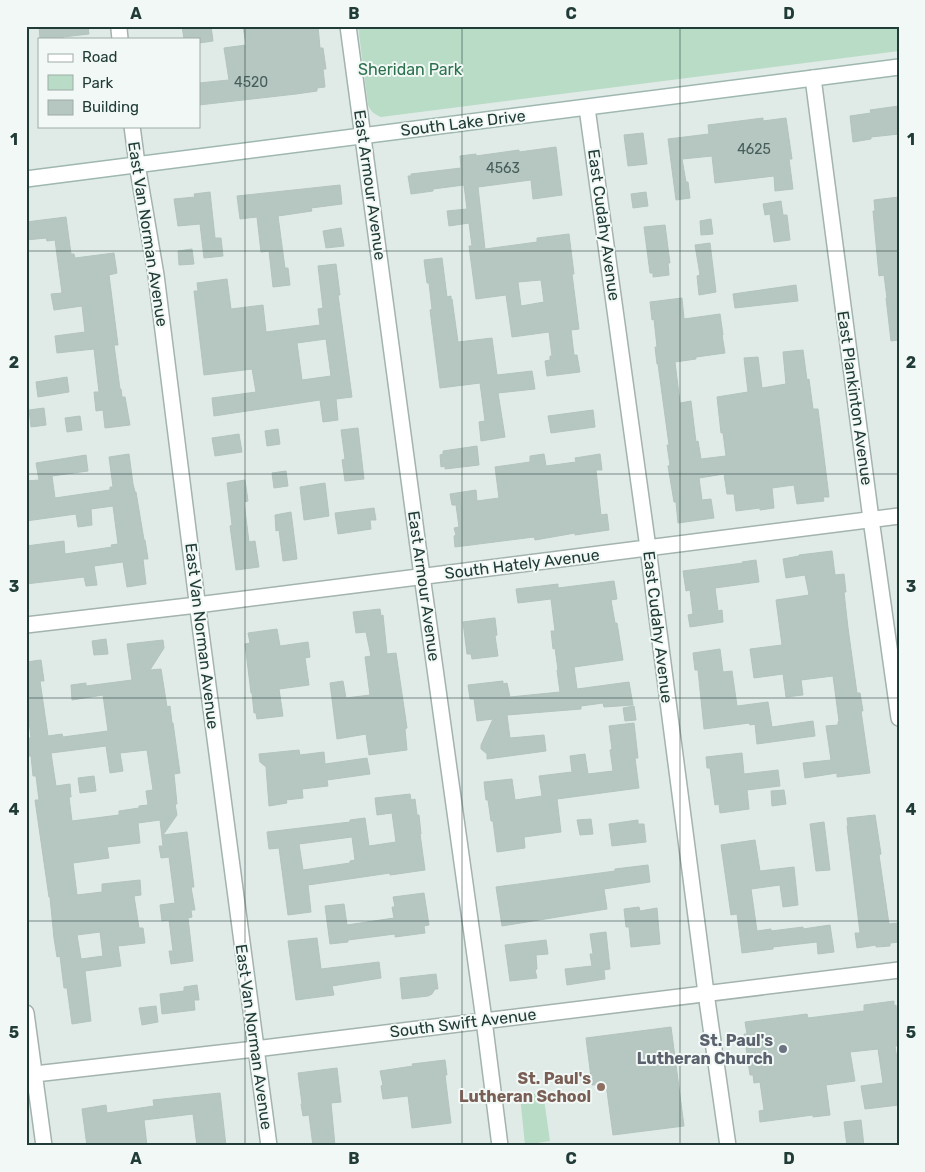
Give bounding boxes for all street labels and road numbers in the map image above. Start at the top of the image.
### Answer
street label: South Lake Drive [399,106,527,140]
street label: East Armour Avenue [350,109,390,261]
street label: East Van Norman Avenue [124,140,172,328]
street label: East Cudahy Avenue [584,148,624,302]
street label: East Plankinton Avenue [833,310,877,486]
street label: East Armour Avenue [404,510,444,662]
street label: East Van Norman Avenue [181,542,223,730]
street label: South Hately Avenue [443,545,601,583]
street label: East Cudahy Avenue [639,550,677,704]
street label: East Van Norman Avenue [232,943,276,1131]
street label: South Swift Avenue [389,1005,537,1041]

